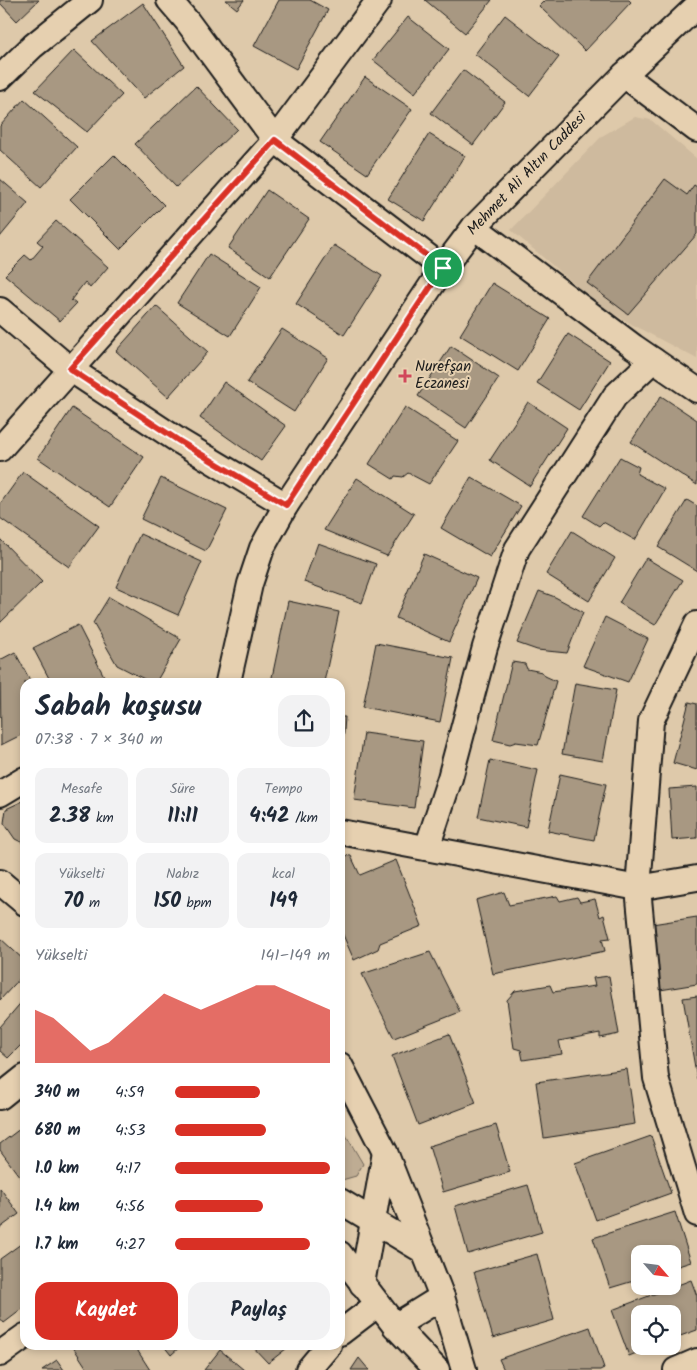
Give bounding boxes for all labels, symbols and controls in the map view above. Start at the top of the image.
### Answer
street label: Mehmet Ali Altın Caddesi [461,106,593,241]
pin [422,247,464,289]
icon: arrive [429,254,457,282]
place label: Nurefşan Eczanesi [415,355,471,396]
marker: Nurefşan Eczanesi [399,370,411,382]
text: Sabah koşusu [35,685,201,730]
button: share [278,695,330,747]
text: 07:38 · 7 × 340 m [35,727,163,752]
text: Mesafe [61,778,102,800]
text: Süre [170,778,195,800]
text: Tempo [265,778,302,800]
text: 2.38 [49,800,90,833]
text: 11:11 [167,800,198,833]
text: 4:42 [249,800,290,833]
text: km [90,807,114,829]
text: /km [290,807,318,829]
text: Yükselti [59,863,104,885]
text: Nabız [166,863,199,885]
text: kcal [272,863,295,885]
text: 70 [63,885,83,918]
text: 150 [153,885,181,918]
text: 149 [269,885,298,918]
text: m [83,892,100,914]
text: bpm [181,892,212,914]
text: Yükselti [35,943,87,968]
text: 141–149 m [261,943,330,968]
text: 340 m [35,1080,80,1105]
text: 4:59 [115,1080,144,1105]
text: 680 m [35,1118,81,1143]
text: 4:53 [115,1118,145,1143]
text: 1.0 km [35,1156,79,1181]
text: 4:17 [115,1156,140,1181]
text: 1.4 km [35,1194,80,1219]
text: 4:56 [115,1194,145,1219]
text: 1.7 km [35,1232,78,1257]
text: 4:27 [115,1232,144,1257]
north arrow [631,1245,681,1295]
map controls [631,1245,681,1355]
button: Kaydet [35,1282,178,1340]
button: Paylaş [188,1282,330,1340]
button: locate [631,1305,681,1355]

